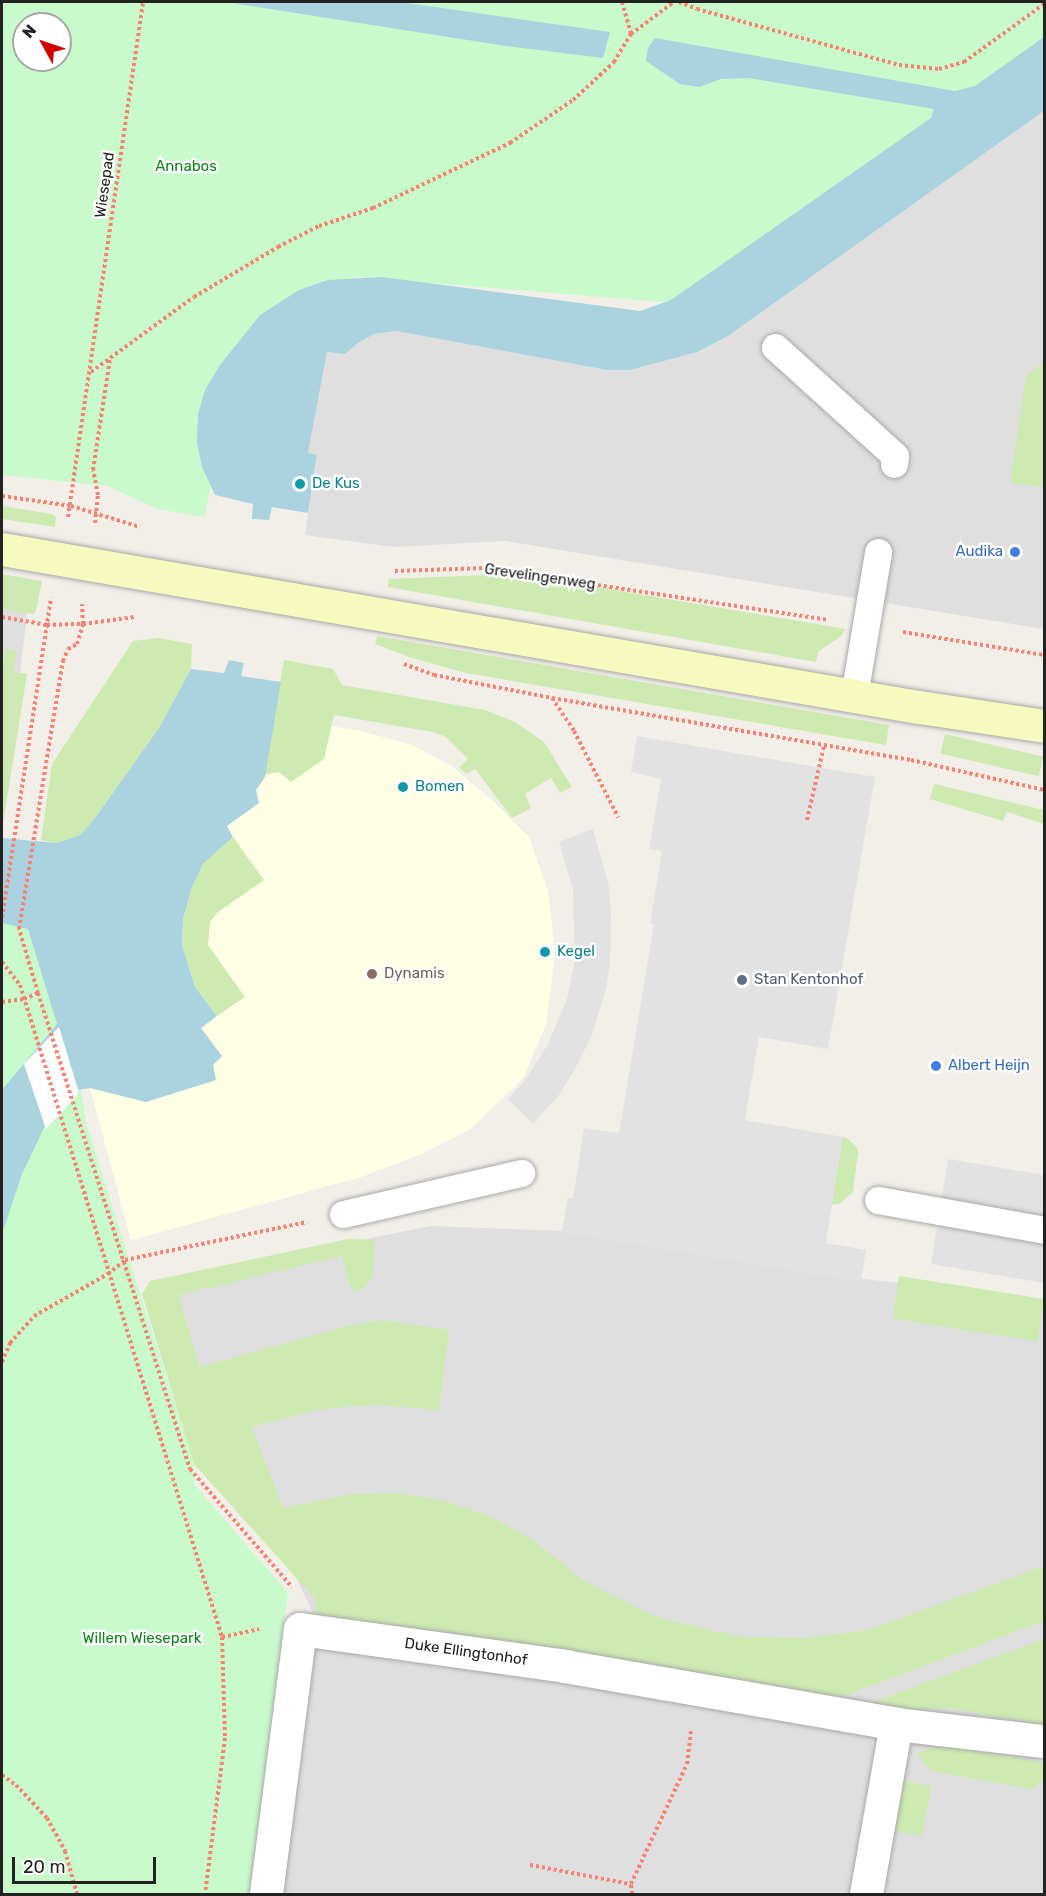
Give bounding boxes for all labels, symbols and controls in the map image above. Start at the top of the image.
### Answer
north arrow [12,12,72,72]
text: N [18,21,40,42]
street label: Wiesepad [91,151,119,219]
park label: Annabos [155,158,217,176]
place label: De Kus [312,475,360,493]
marker: De Kus [293,477,307,491]
place label: Audika [956,543,1003,561]
marker: Audika [1008,545,1022,559]
street label: Grevelingenweg [483,560,597,594]
place label: Bomen [415,778,464,796]
marker: Bomen [396,780,410,794]
place label: Kegel [557,943,595,961]
marker: Kegel [538,945,552,959]
place label: Dynamis [384,965,445,983]
marker: Dynamis [365,967,379,981]
place label: Stan Kentonhof [754,971,863,989]
marker: Stan Kentonhof [735,973,749,987]
place label: Albert Heijn [948,1057,1030,1075]
marker: Albert Heijn [929,1059,943,1073]
park label: Willem Wiesepark [82,1630,202,1648]
street label: Duke Ellingtonhof [403,1634,529,1670]
scale bar [15,1845,159,1883]
text: 20 m [23,1856,65,1878]

